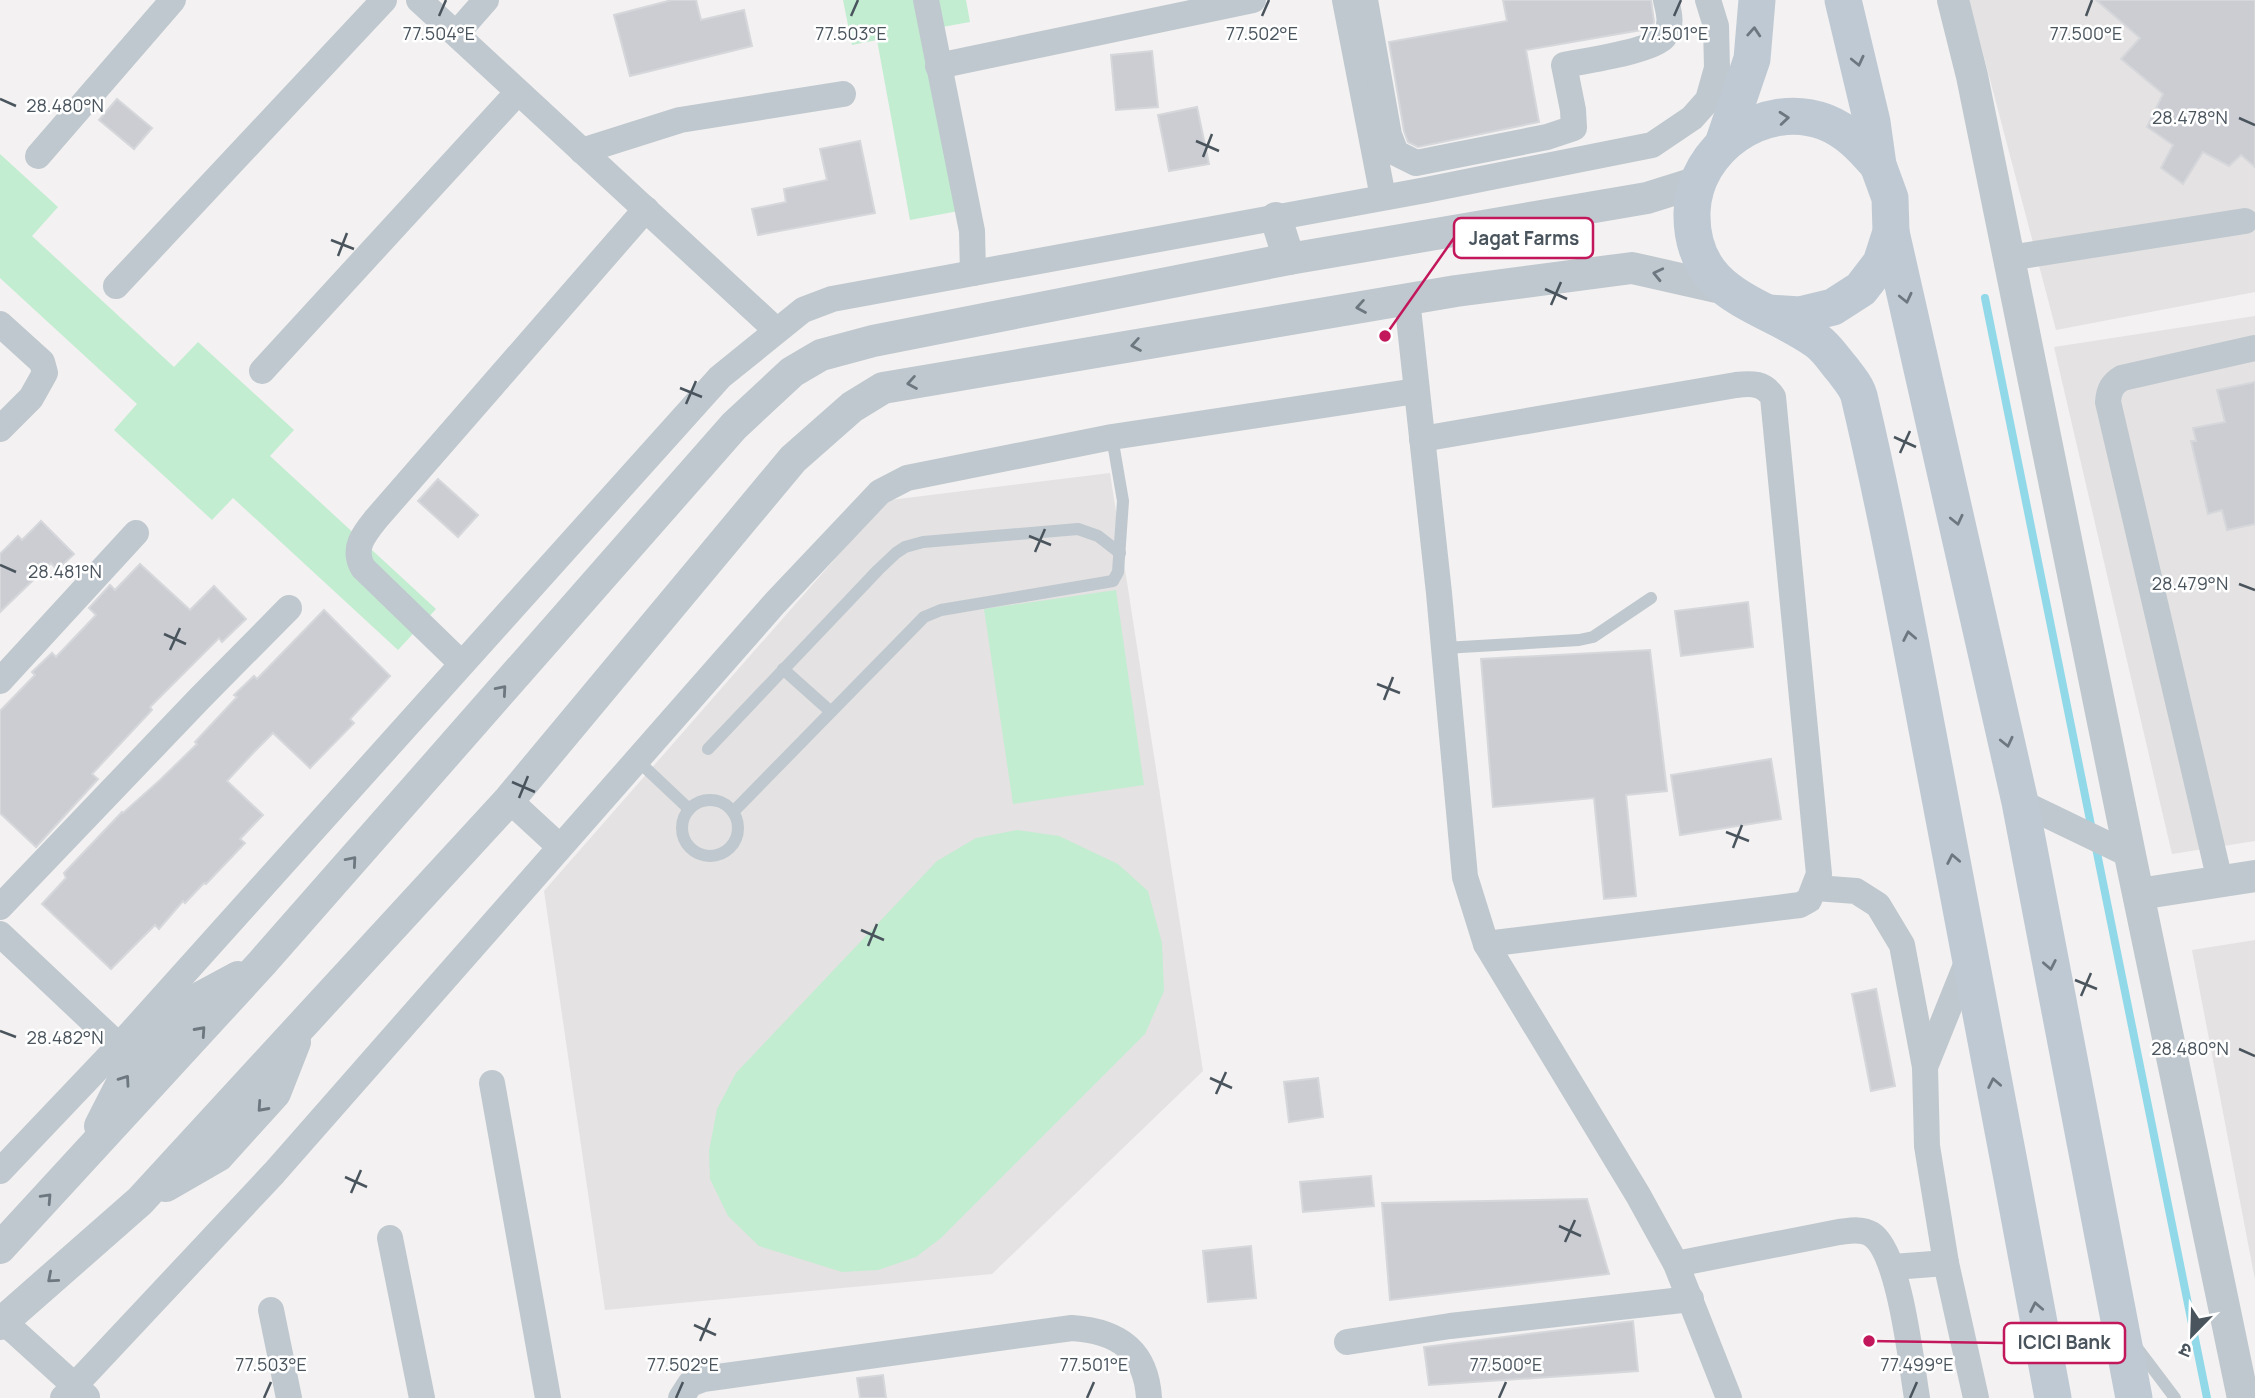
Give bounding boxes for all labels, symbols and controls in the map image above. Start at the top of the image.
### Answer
text: 77.504°E [403,21,475,45]
text: 77.503°E [815,21,887,45]
text: 77.502°E [1226,21,1298,45]
text: 77.501°E [1640,21,1708,45]
text: 77.500°E [2050,21,2122,45]
one-way arrow [1746,26,1761,37]
one-way arrow [1850,55,1864,67]
text: 28.480°N [26,93,104,117]
text: 28.478°N [2152,105,2228,129]
one-way arrow [1778,111,1790,126]
callout: Jagat Farms [1454,218,1593,258]
text: Jagat Farms [1469,225,1579,251]
one-way arrow [1652,268,1664,282]
one-way arrow [1898,292,1913,304]
one-way arrow [1355,299,1366,314]
one-way arrow [1130,337,1142,352]
one-way arrow [906,375,918,390]
one-way arrow [1948,514,1963,526]
text: 28.481°N [28,559,102,583]
text: 28.479°N [2152,571,2228,595]
one-way arrow [1902,630,1917,642]
one-way arrow [494,685,506,698]
one-way arrow [1999,736,2013,748]
one-way arrow [1946,853,1961,865]
one-way arrow [344,856,356,869]
one-way arrow [2042,959,2057,971]
text: 28.482°N [26,1025,104,1049]
one-way arrow [192,1026,205,1039]
text: 28.480°N [2151,1036,2229,1060]
one-way arrow [117,1075,129,1087]
one-way arrow [1987,1077,2002,1089]
one-way arrow [258,1099,270,1112]
one-way arrow [38,1193,51,1206]
one-way arrow [47,1270,60,1282]
north arrow [2157,1300,2227,1370]
one-way arrow [2029,1301,2044,1313]
callout: ICICI Bank [2004,1323,2125,1363]
text: ICICI Bank [2018,1329,2111,1355]
text: उ [2174,1336,2196,1365]
text: 77.503°E [235,1352,307,1376]
text: 77.502°E [647,1352,719,1376]
text: 77.501°E [1060,1352,1128,1376]
text: 77.500°E [1470,1352,1542,1376]
text: 77.499°E [1880,1352,1954,1376]

